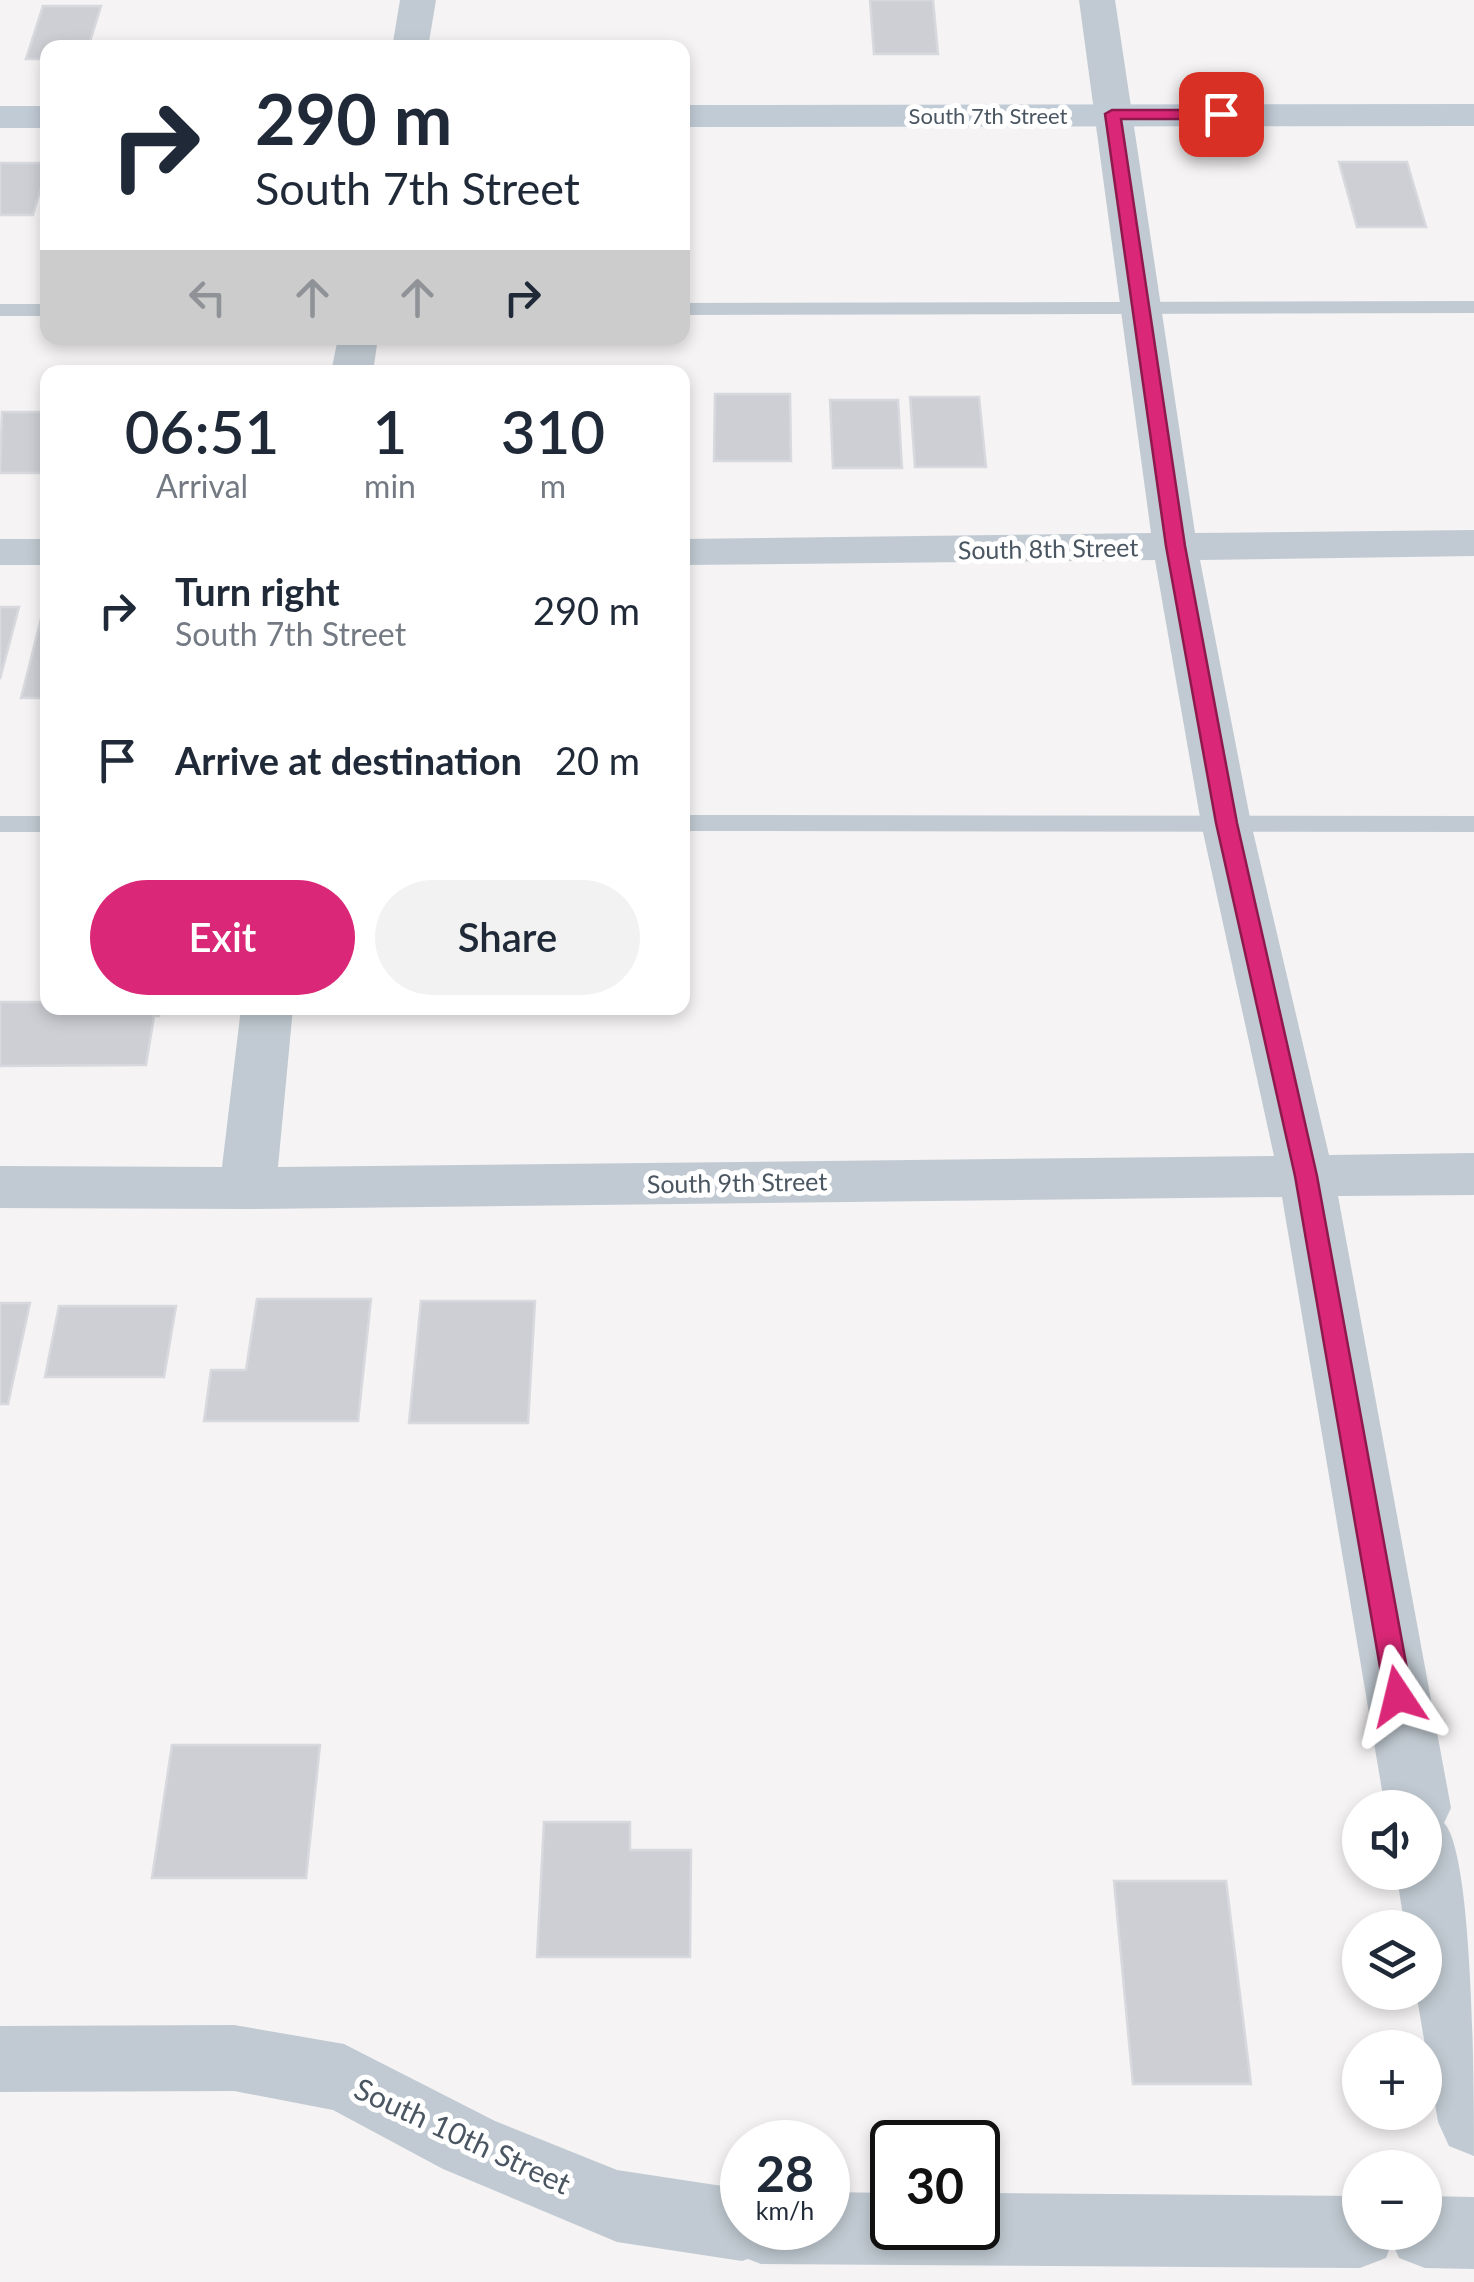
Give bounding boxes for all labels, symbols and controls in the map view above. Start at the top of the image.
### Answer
pin [1179,72,1264,157]
text: 290 m [255,76,452,160]
icon: right [90,80,220,210]
icon: arrive [1194,87,1249,142]
street label: South 7th Street [909,102,1068,129]
text: South 7th Street [255,161,580,215]
icon: left [180,270,235,325]
icon: ahead [285,270,340,325]
icon: ahead [390,270,445,325]
icon: right [495,270,550,325]
text: 06:51 [125,395,279,467]
text: 1 [373,395,407,467]
text: 310 [501,395,605,467]
text: Arrival [156,466,248,505]
text: min [364,466,416,505]
text: m [540,466,566,505]
street label: South 8th Street [957,531,1139,565]
text: Turn right [175,568,340,614]
icon: right [90,583,145,638]
text: 290 m [533,587,640,633]
text: South 7th Street [175,614,406,653]
icon: arrive [90,733,145,788]
text: Arrive at destination [175,737,522,783]
text: 20 m [555,737,640,783]
button: Exit [90,880,355,995]
button: Share [375,880,640,995]
street label: South 9th Street [646,1165,828,1199]
position arrow [1346,1644,1450,1748]
map controls [1342,1790,1442,2250]
button: sound [1342,1790,1442,1890]
button: layers [1342,1910,1442,2010]
button: + [1342,2030,1442,2130]
street label: South 10th Street [349,2069,577,2201]
speed limit sign: 30 [870,2120,1000,2250]
text: 28 [756,2143,814,2203]
button: − [1342,2150,1442,2250]
text: km/h [756,2195,814,2225]

